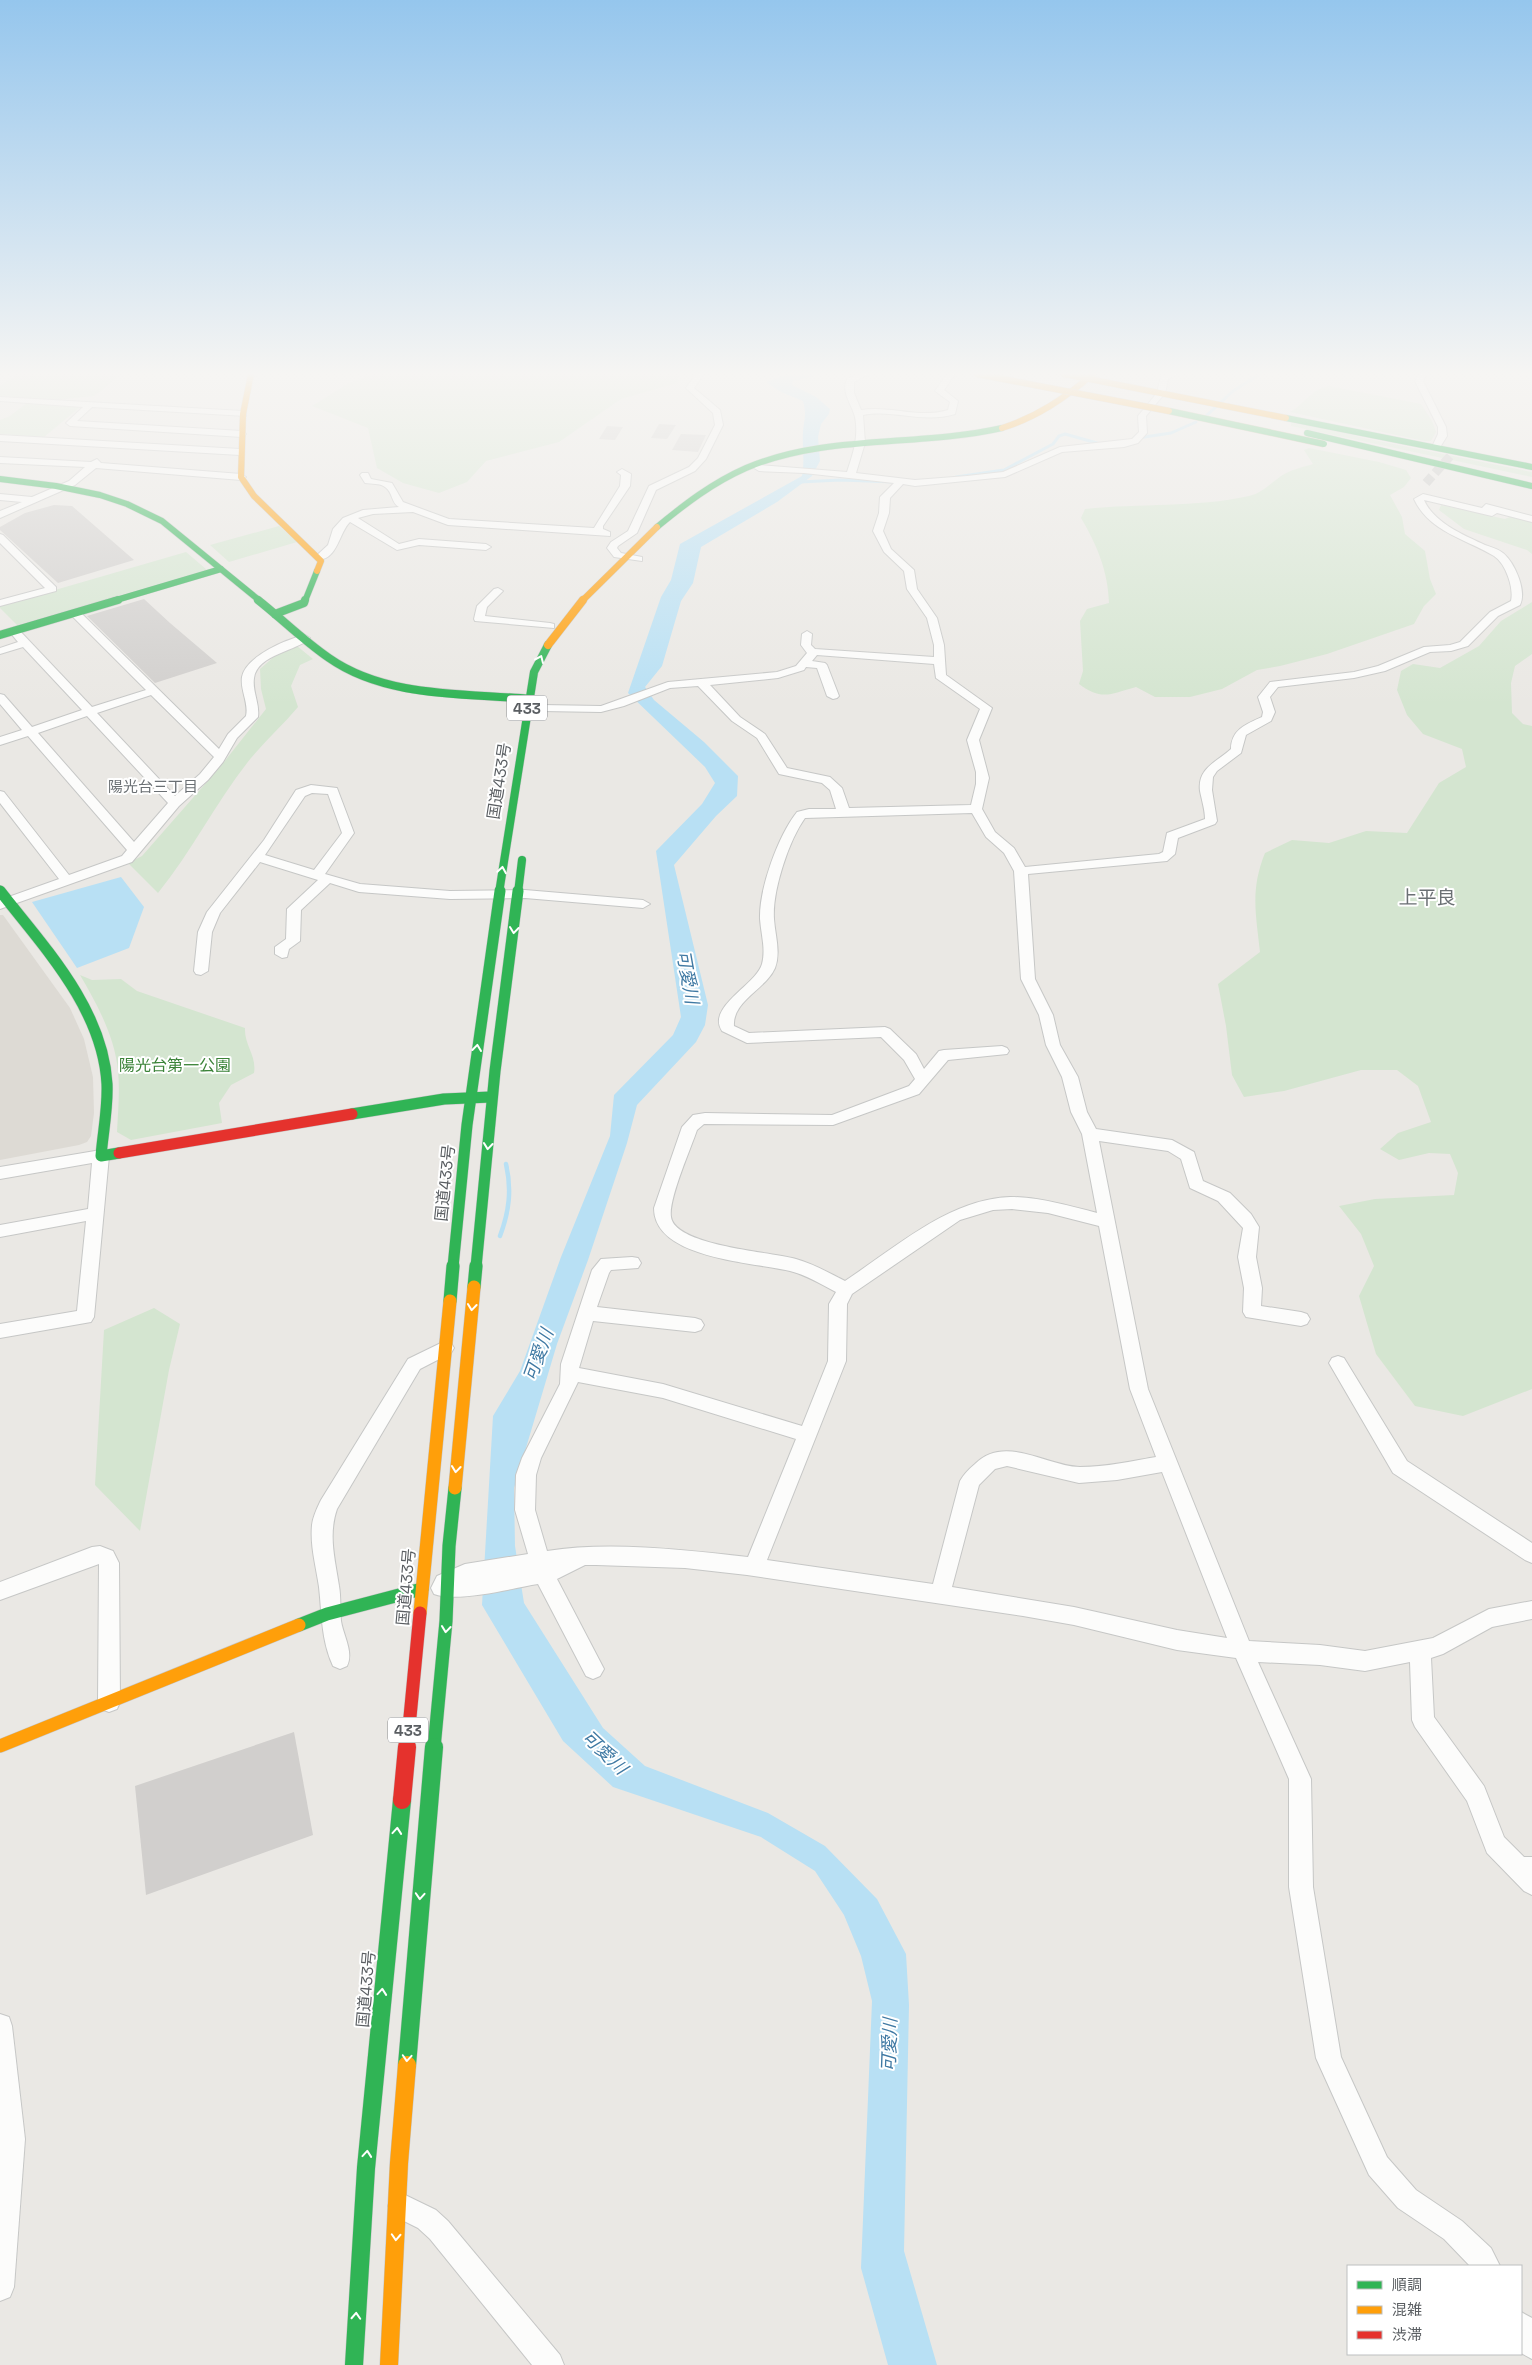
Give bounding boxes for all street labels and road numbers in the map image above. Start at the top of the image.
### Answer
road number: 433 [507,696,547,720]
street label: 国道433号 [483,741,515,821]
street label: 国道433号 [431,1143,459,1223]
street label: 国道433号 [392,1548,420,1626]
road number: 433 [388,1718,428,1742]
street label: 国道433号 [352,1950,380,2028]

